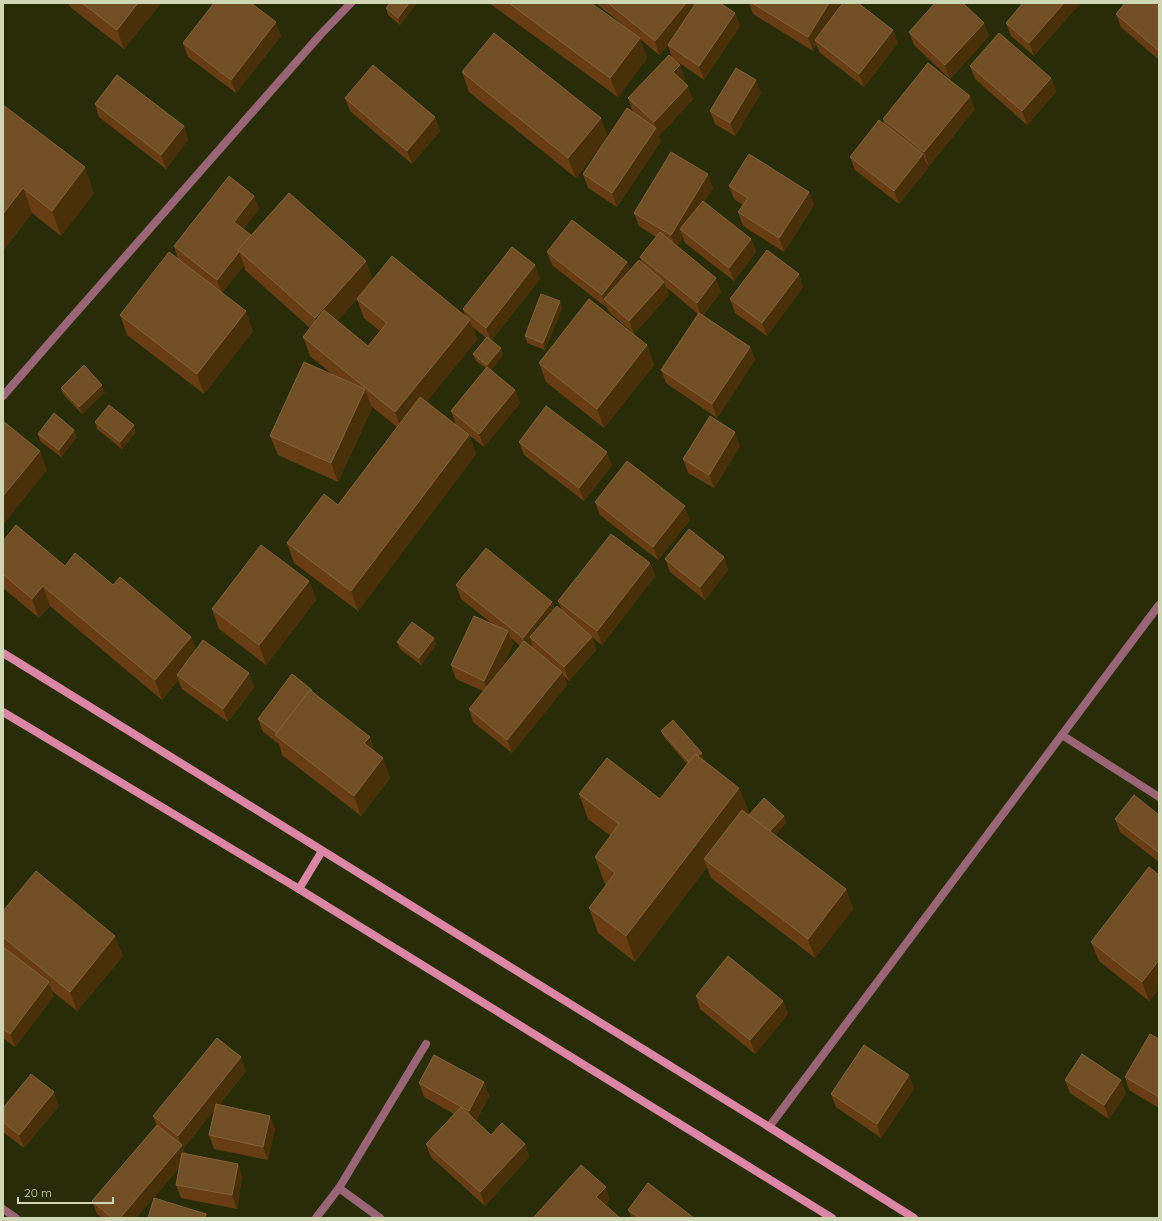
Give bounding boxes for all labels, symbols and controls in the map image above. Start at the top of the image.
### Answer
scale bar [18,1179,113,1205]
text: 20 m [24,1185,52,1200]

